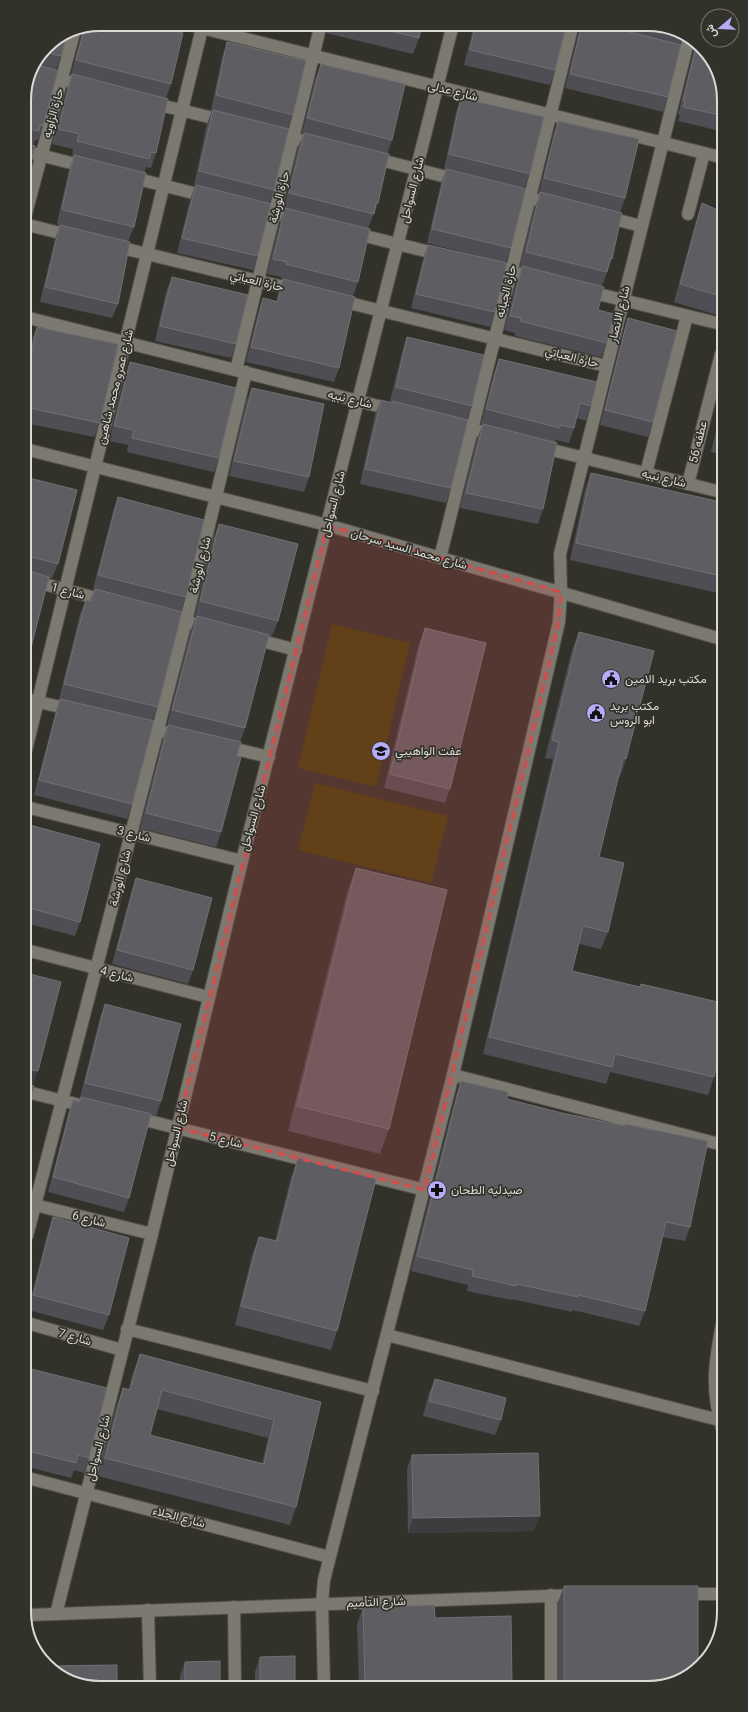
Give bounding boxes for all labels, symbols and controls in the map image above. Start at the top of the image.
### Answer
north arrow [700,8,740,48]
text: ش [703,23,719,39]
street label: شارع عدلى [426,78,479,106]
street label: حارة الزاويه [40,87,67,140]
street label: شارع السواحل [397,155,429,225]
street label: حارة الورشة [266,169,293,225]
street label: حارة الجبانه [493,263,520,319]
street label: حارة العباتي [228,268,285,297]
street label: شارع الانصار [605,284,635,345]
street label: شارع عمرو محمد شاهين [94,328,138,447]
street label: حارة العباتي [543,344,600,373]
street label: شارع نبيه [326,387,374,413]
street label: عطفه 56 [686,419,710,465]
street label: شارع نبيه [640,466,688,492]
street label: شارع السواحل [318,469,350,539]
street label: شارع محمد السيد سرحان [349,526,469,574]
street label: شارع الورشة [186,535,216,595]
street label: شارع 1 [49,580,86,604]
public building icon: مكتب بريد الامين [600,668,622,690]
place label: مكتب بريد الامين [625,672,707,687]
place label: مكتب بريد ابو الروس [610,699,659,728]
public building icon: مكتب بريد ابو الروس [585,702,607,724]
school or university icon: عفت الواهيبي [370,740,392,762]
place label: عفت الواهيبي [395,744,461,761]
street label: شارع السواحل [237,783,270,853]
street label: شارع 3 [115,823,152,847]
street label: شارع الورشة [106,848,136,908]
street label: شارع 4 [98,963,135,987]
street label: شارع السواحل [162,1098,192,1168]
street label: شارع 5 [207,1129,244,1153]
pharmacy icon: صيدليه الطحان [426,1179,448,1201]
place label: صيدليه الطحان [451,1183,523,1197]
street label: شارع 6 [70,1208,107,1232]
street label: شارع 7 [56,1326,93,1350]
street label: شارع السواحل [83,1413,115,1483]
street label: شارع الجلاء [151,1503,207,1533]
street label: شارع التأميم [346,1594,406,1612]

